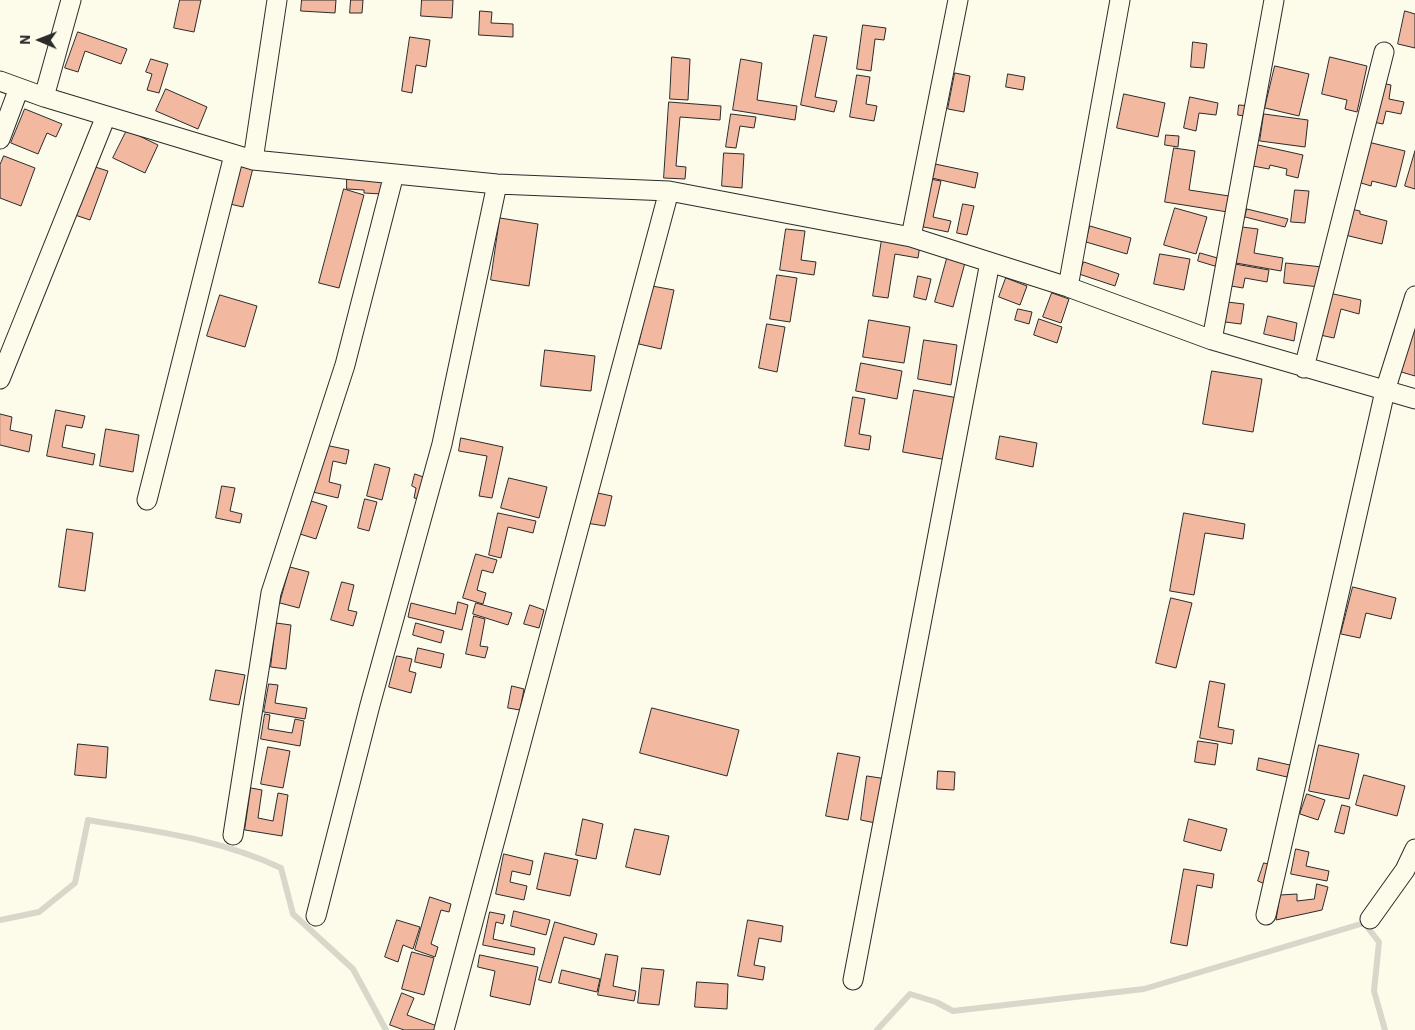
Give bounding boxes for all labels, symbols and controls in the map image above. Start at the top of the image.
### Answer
north arrow [15,15,65,65]
text: N [16,35,34,45]

